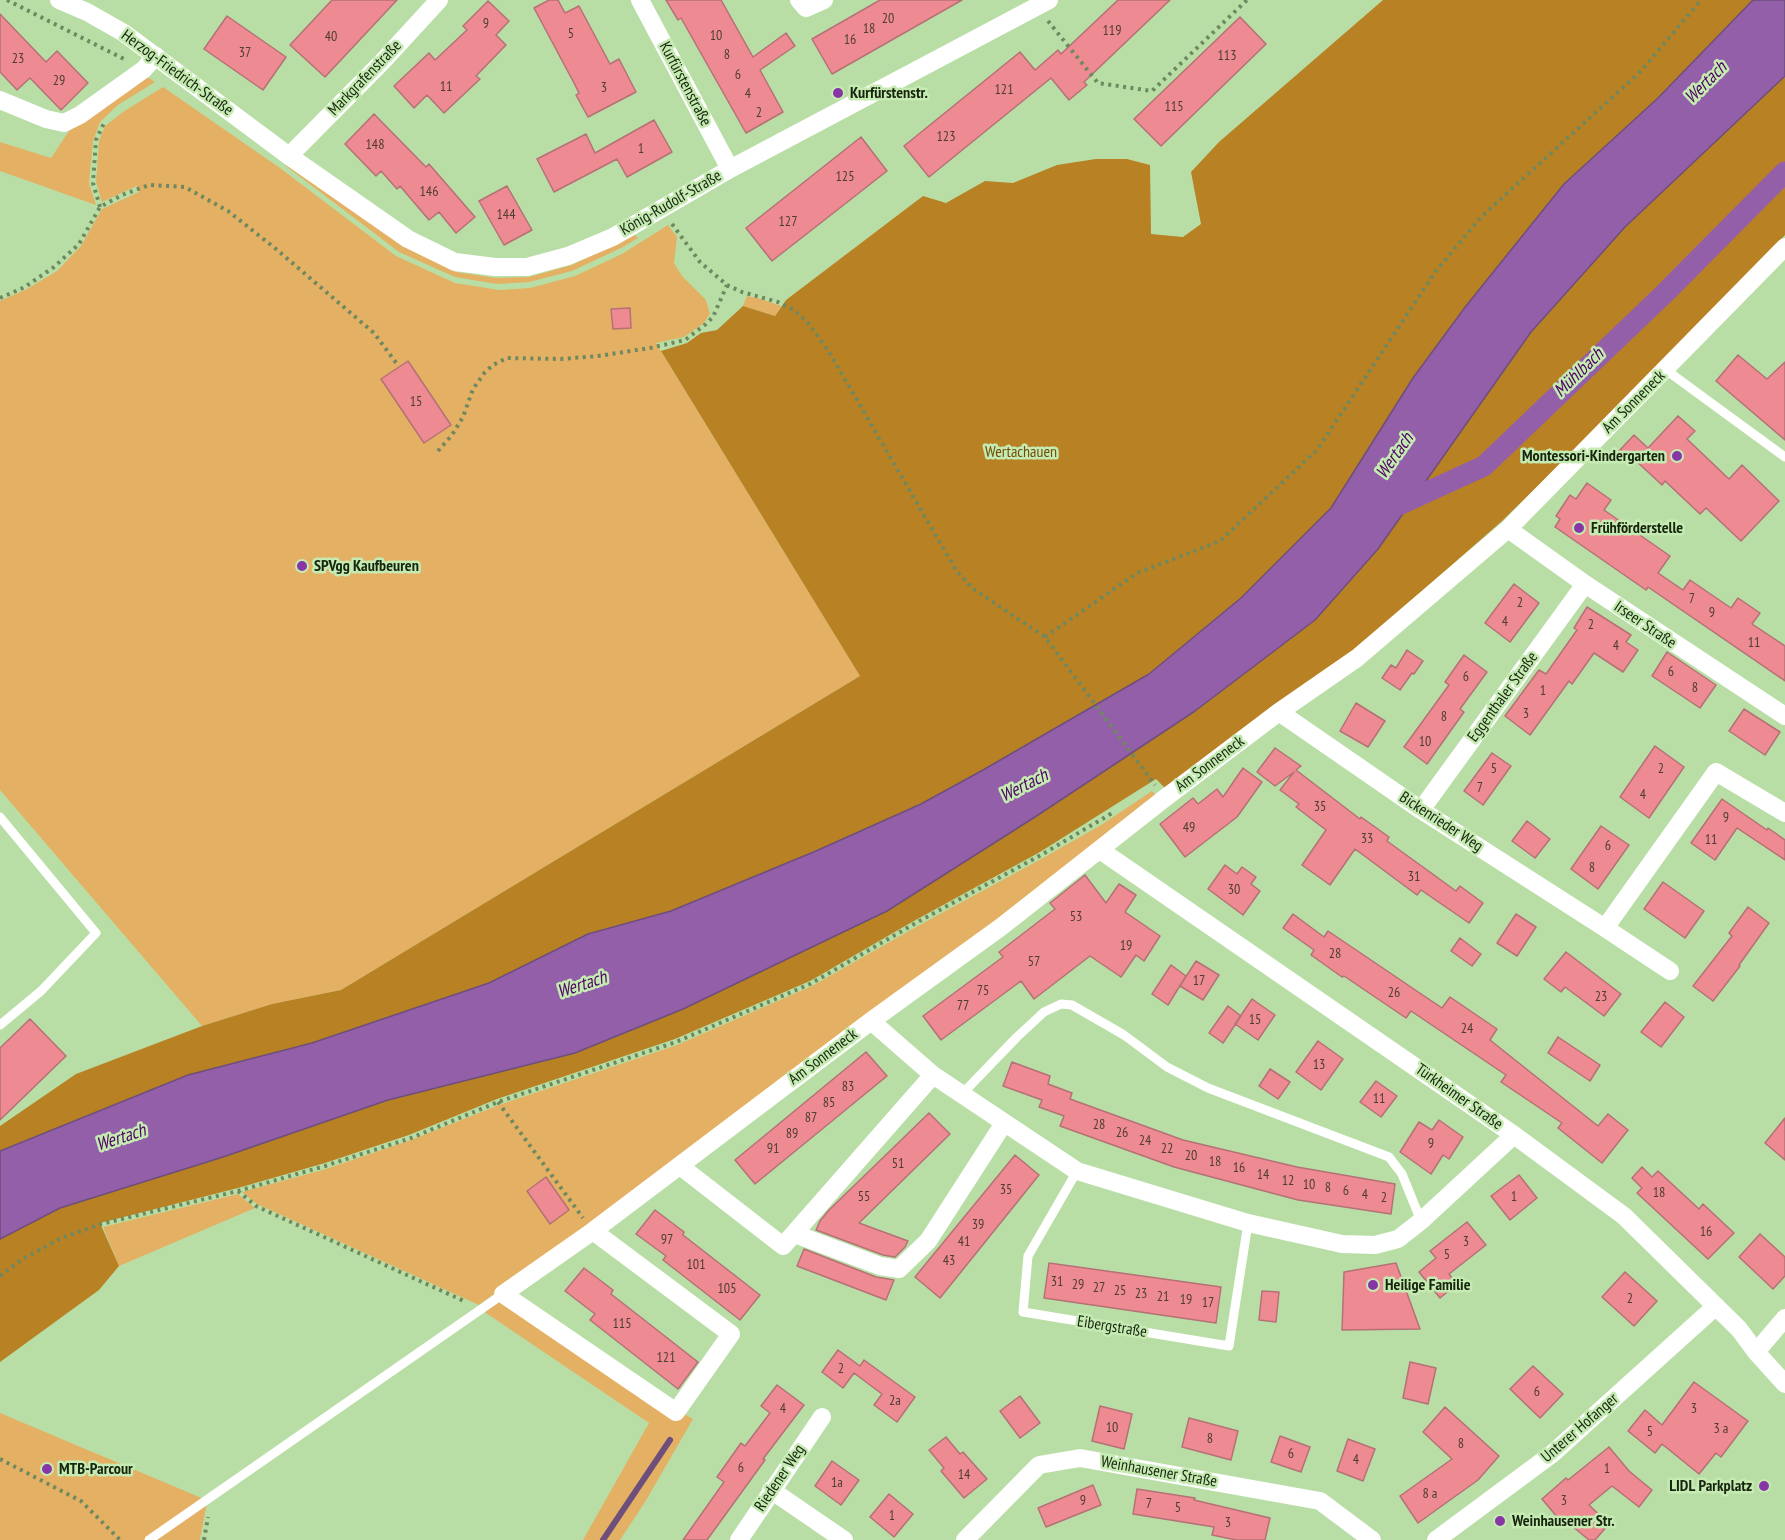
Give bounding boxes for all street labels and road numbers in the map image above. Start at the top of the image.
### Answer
street label: Herzog-Friedrich-Straße [117,26,237,120]
street label: Markgrafenstraße [324,36,406,120]
street label: Kurfürstenstraße [655,39,715,129]
street label: König-Rudolf-Straße [617,166,725,240]
street label: Am Sonneneck [1599,367,1669,437]
street label: Irseer Straße [1610,597,1680,653]
street label: Eggenthaler Straße [1464,648,1542,746]
street label: Am Sonneneck [1172,732,1248,796]
street label: Bickenrieder Weg [1396,788,1486,856]
street label: Am Sonneneck [785,1025,861,1089]
street label: Türkheimer Straße [1412,1060,1506,1134]
street label: Eibergstraße [1076,1312,1148,1342]
street label: Unterer Hofanger [1538,1389,1622,1467]
street label: Riedener Weg [751,1441,809,1515]
street label: Weinhausener Straße [1099,1452,1219,1492]

